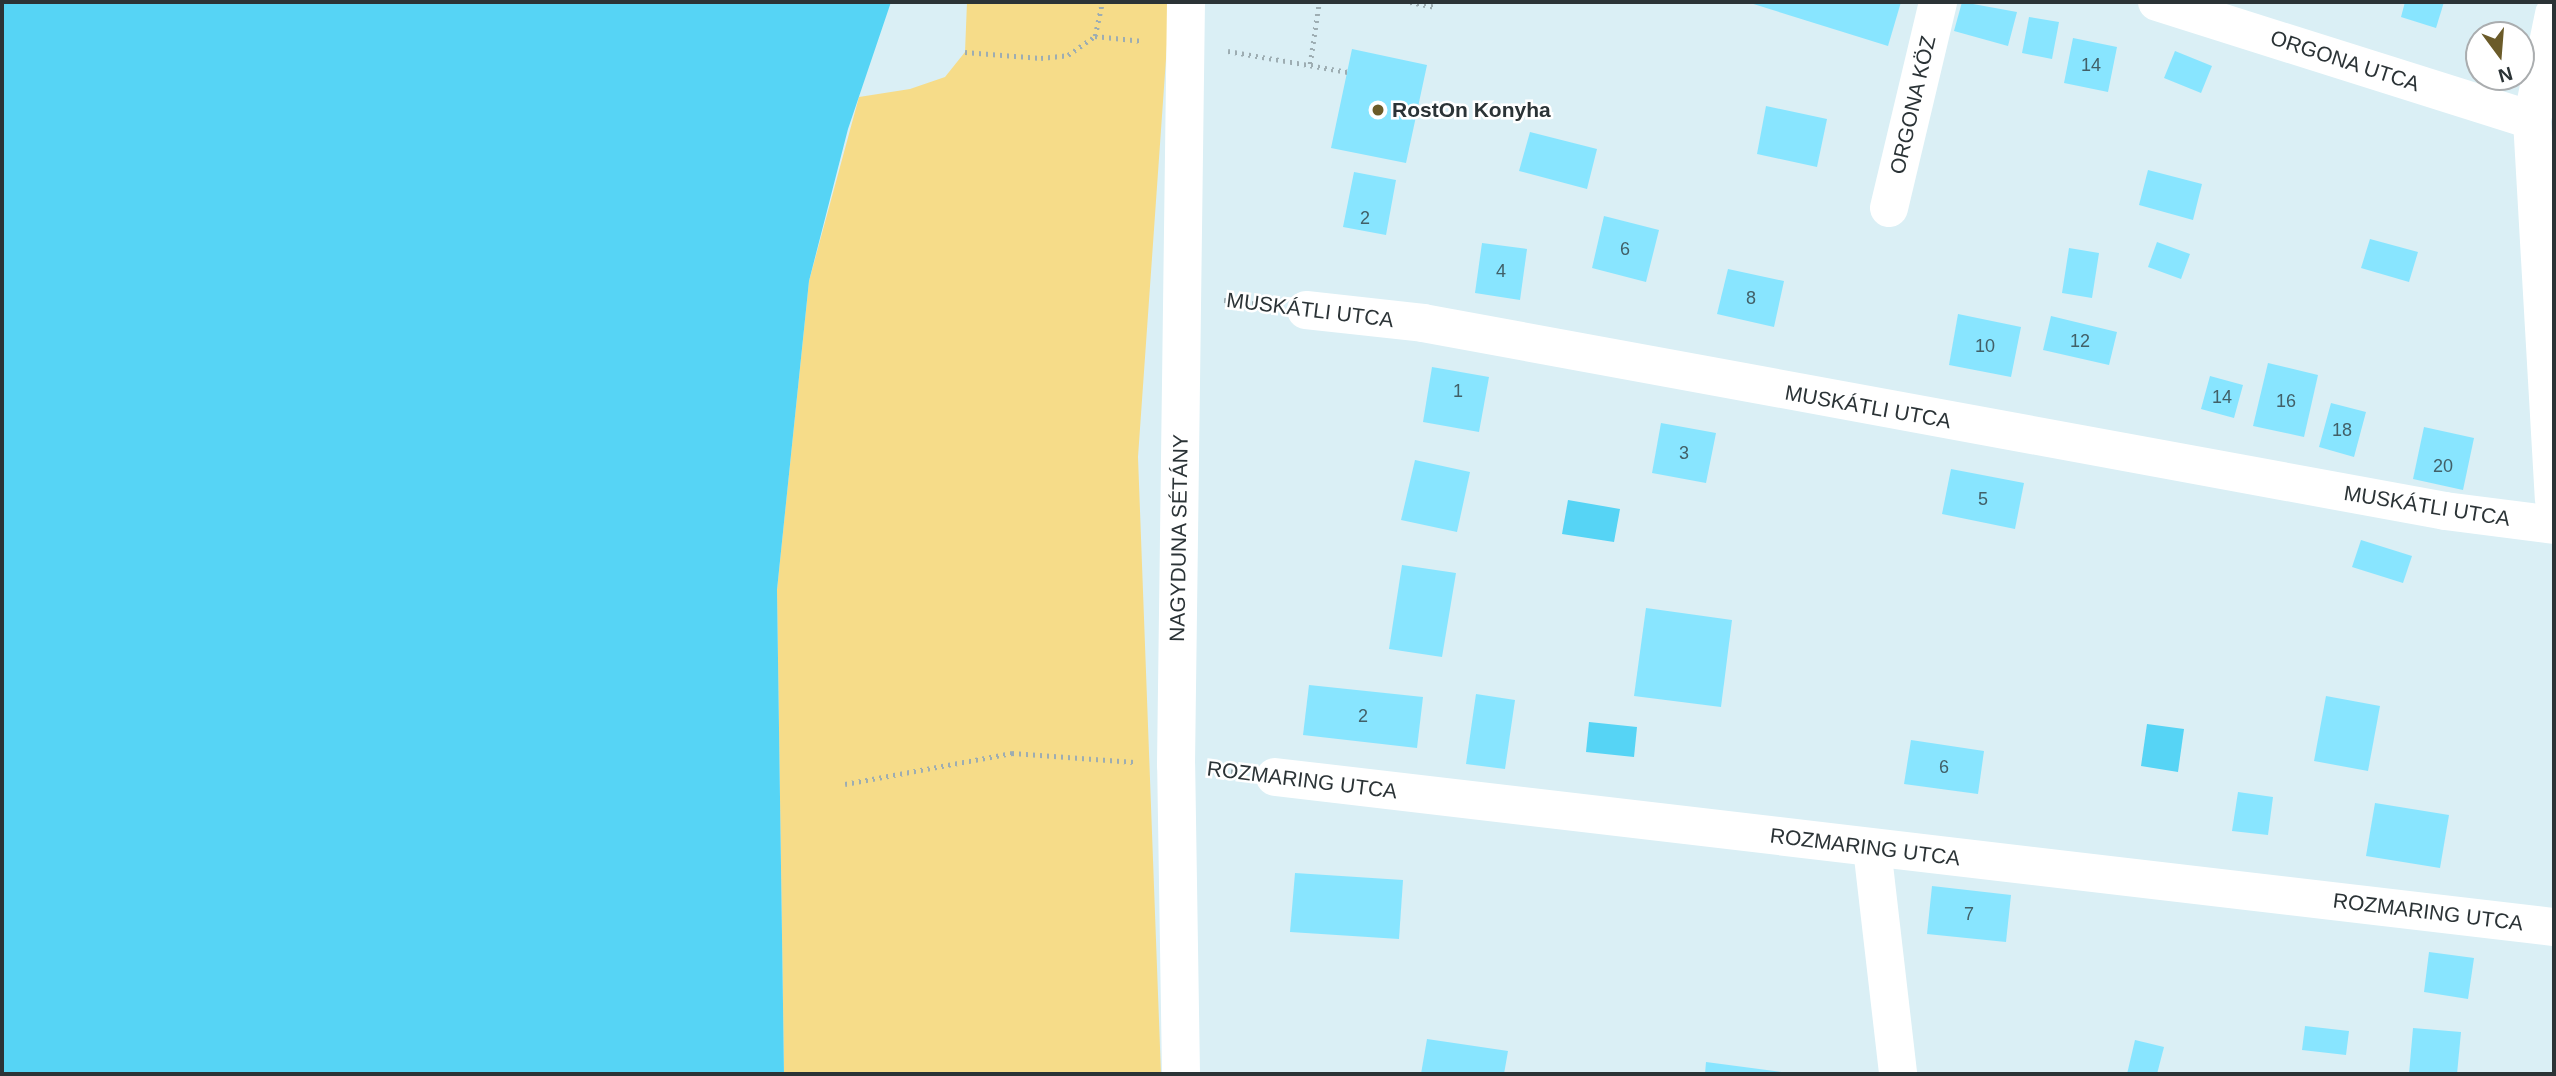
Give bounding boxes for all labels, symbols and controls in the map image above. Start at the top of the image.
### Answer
north arrow [2465,21,2535,91]
street label: ORGONA UTCA [2267,25,2423,97]
street label: ORGONA KÖZ [1885,33,1941,177]
house number: 14 [2081,54,2101,76]
text: N [2496,63,2515,87]
place label: RostOn Konyha [1392,97,1551,123]
marker: RostOn Konyha [1370,102,1386,118]
house number: 2 [1360,207,1370,229]
house number: 6 [1620,238,1630,260]
house number: 4 [1496,260,1506,282]
street label: MUSKÁTLI UTCA [1225,287,1395,333]
house number: 8 [1746,287,1756,309]
house number: 12 [2070,330,2090,352]
house number: 10 [1975,335,1995,357]
house number: 1 [1453,380,1463,402]
street label: MUSKÁTLI UTCA [1783,380,1953,434]
house number: 14 [2212,386,2232,408]
house number: 16 [2276,390,2296,412]
house number: 18 [2332,419,2352,441]
street label: NAGYDUNA SÉTÁNY [1165,433,1193,643]
house number: 3 [1679,442,1689,464]
house number: 20 [2433,455,2453,477]
street label: MUSKÁTLI UTCA [2342,480,2512,532]
house number: 5 [1978,488,1988,510]
house number: 2 [1358,705,1368,727]
street label: ROZMARING UTCA [1206,756,1398,804]
house number: 6 [1939,756,1949,778]
street label: ROZMARING UTCA [1769,823,1961,871]
street label: ROZMARING UTCA [2332,888,2524,936]
house number: 7 [1964,903,1974,925]

